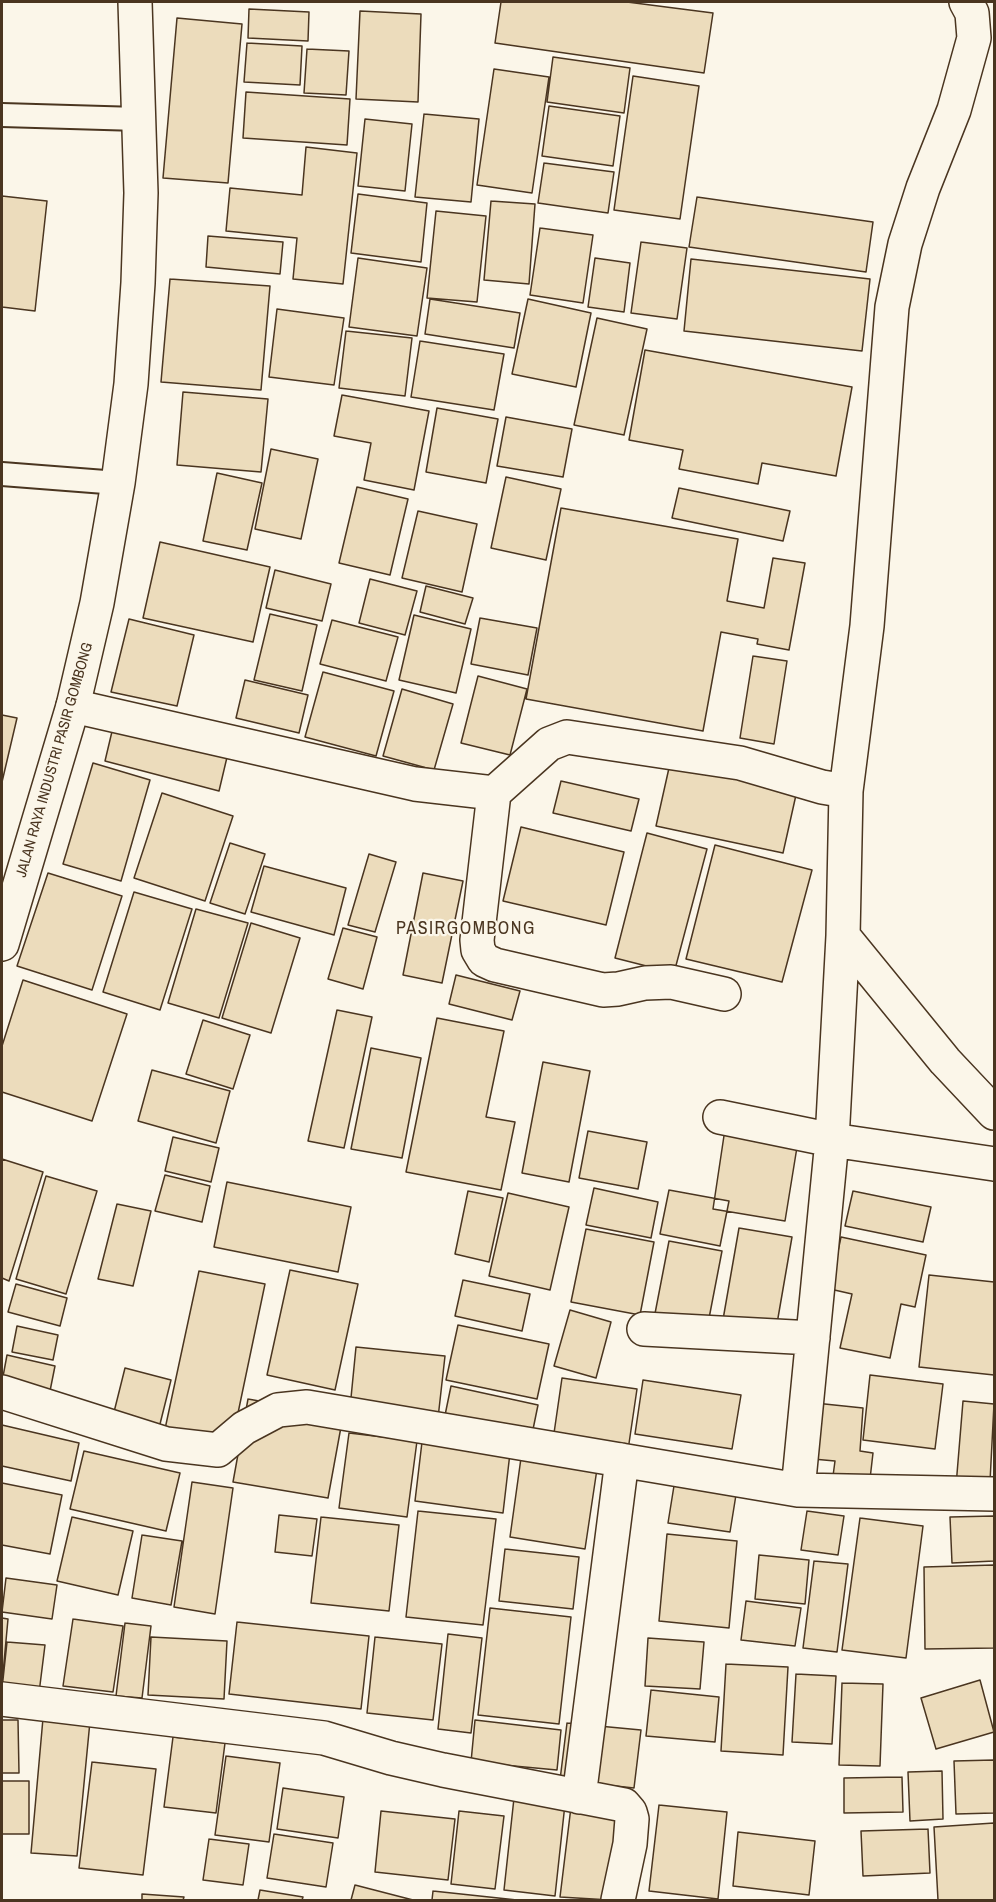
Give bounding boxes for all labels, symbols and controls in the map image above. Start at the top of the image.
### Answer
street label: JALAN RAYA INDUSTRI PASIR GOMBONG [13,641,97,879]
district label: PASIRGOMBONG [396,918,536,940]

